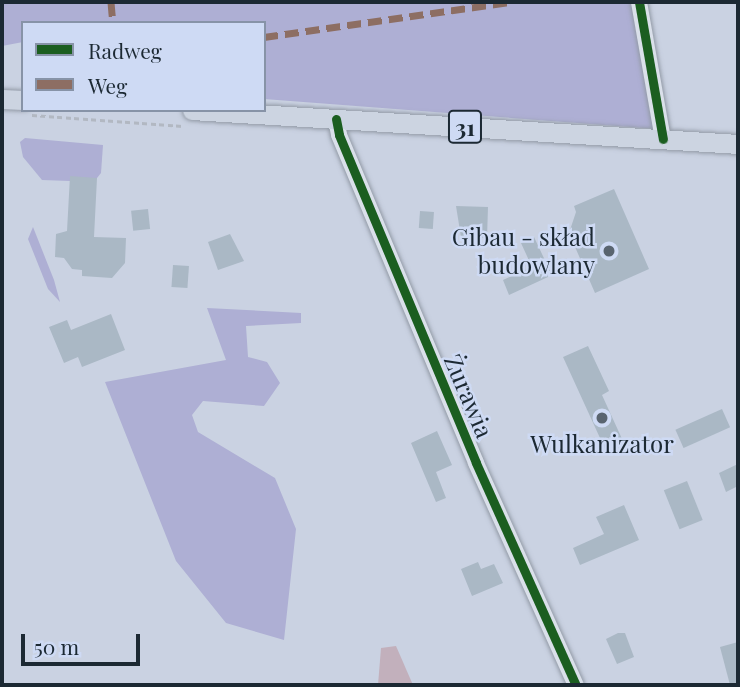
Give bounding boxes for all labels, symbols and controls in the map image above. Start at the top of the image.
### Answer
legend [21,21,266,112]
text: Radweg [88,36,162,64]
text: Weg [88,71,127,99]
road number: 31 [448,108,482,146]
place label: Gibau - skład budowlany [452,223,595,279]
marker: Gibau - skład budowlany [601,243,617,259]
street label: Żurawia [439,350,499,442]
marker: Wulkanizator [594,410,610,426]
place label: Wulkanizator [530,430,674,458]
scale bar [24,620,144,664]
text: 50 m [34,632,79,660]

